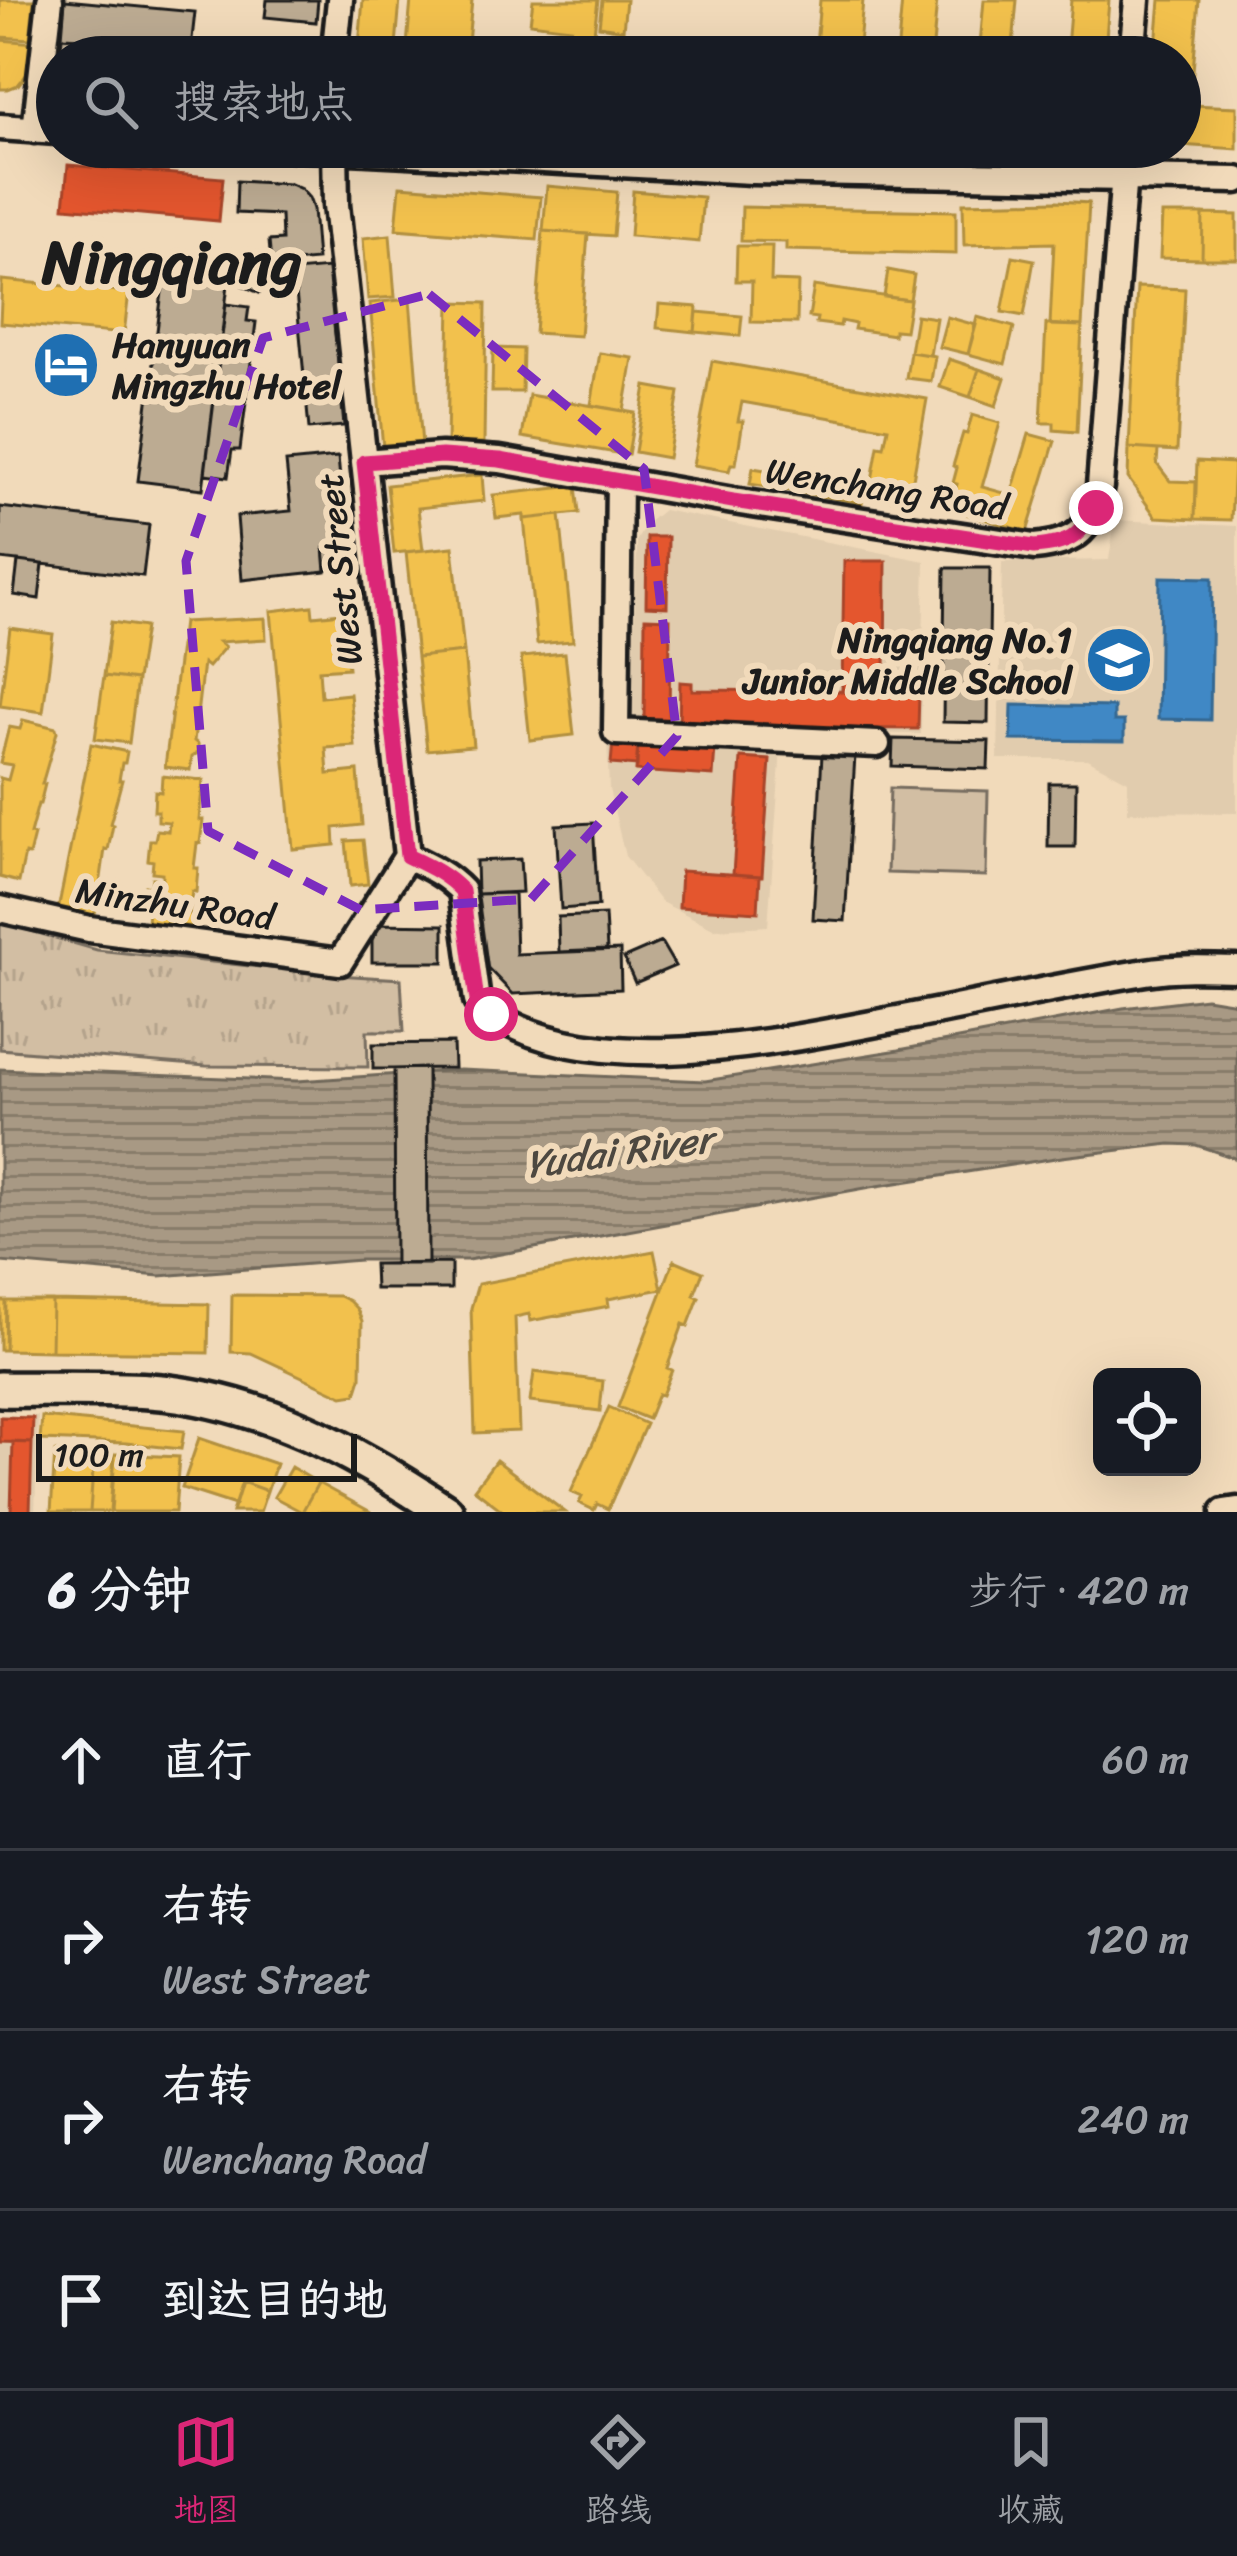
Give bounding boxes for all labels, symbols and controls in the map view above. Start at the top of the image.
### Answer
search box [36,36,1201,168]
text: 搜索地点 [174,62,354,142]
icon: search [78,69,144,135]
district label: Ningqiang [41,210,302,316]
place label: Hanyuan Mingzhu Hotel [111,313,343,418]
hotel icon: Hanyuan Mingzhu Hotel [31,330,101,400]
street label: Wenchang Road [761,438,1014,540]
street label: West Street [298,470,382,668]
route end [1069,481,1123,535]
place label: Ningqiang No.1 Junior Middle School [741,608,1074,713]
school or university icon: Ningqiang No.1 Junior Middle School [1084,625,1154,695]
street label: Minzhu Road [71,858,281,950]
route start [464,987,518,1041]
water label: Yudai River [521,1103,723,1199]
map controls [1093,1368,1201,1476]
button: locate [1093,1368,1201,1476]
text: 100 m [54,1426,144,1484]
scale bar [36,1428,357,1481]
text: 6 分钟 [48,1545,192,1635]
text: 步行 · 420 m [969,1556,1189,1625]
text: 直行 [162,1720,252,1800]
text: 60 m [1102,1725,1189,1794]
icon: ahead [48,1727,114,1793]
text: 右转 [162,1865,252,1945]
text: 120 m [1085,1905,1189,1974]
icon: right [48,1907,114,1973]
text: West Street [162,1945,371,2014]
text: 右转 [162,2045,252,2125]
text: 240 m [1077,2085,1189,2154]
icon: right [48,2087,114,2153]
text: Wenchang Road [162,2125,427,2194]
text: 到达目的地 [162,2260,387,2340]
icon: arrive [48,2267,114,2333]
tab: 地图 [173,2409,239,2539]
tab: 路线 [585,2409,651,2539]
tab: 收藏 [998,2409,1064,2539]

